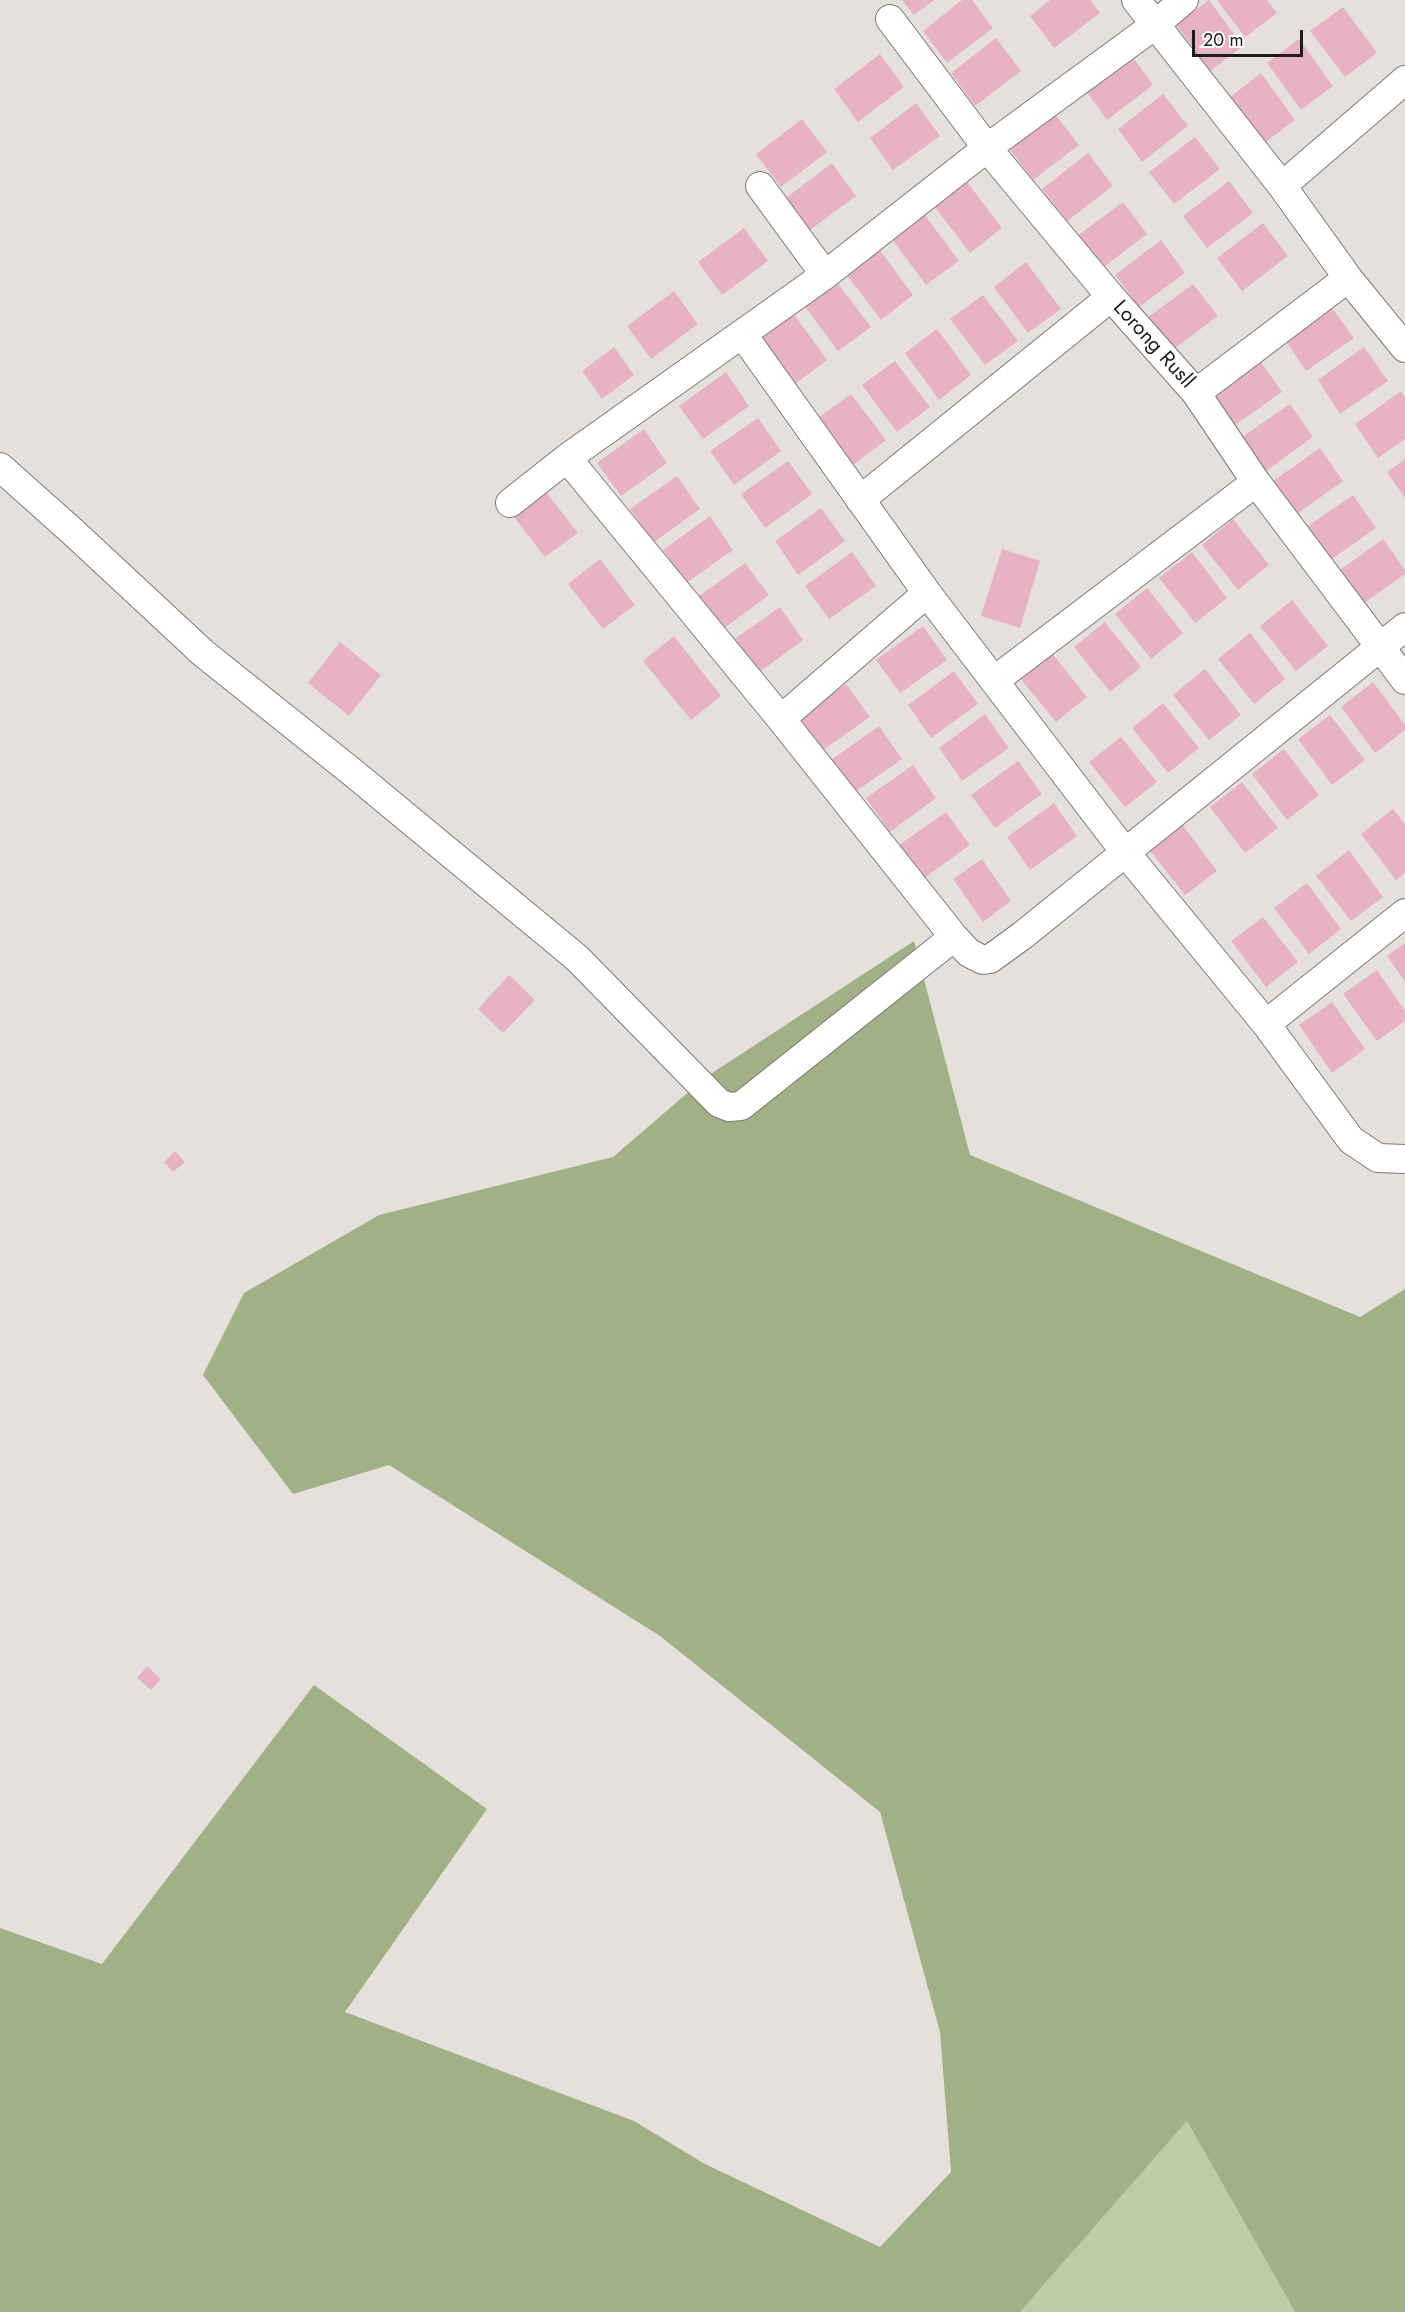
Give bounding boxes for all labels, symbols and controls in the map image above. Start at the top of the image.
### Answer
scale bar [1195,18,1306,56]
text: 20 m [1203,27,1243,53]
street label: Lorong Rusll [1107,296,1199,394]

